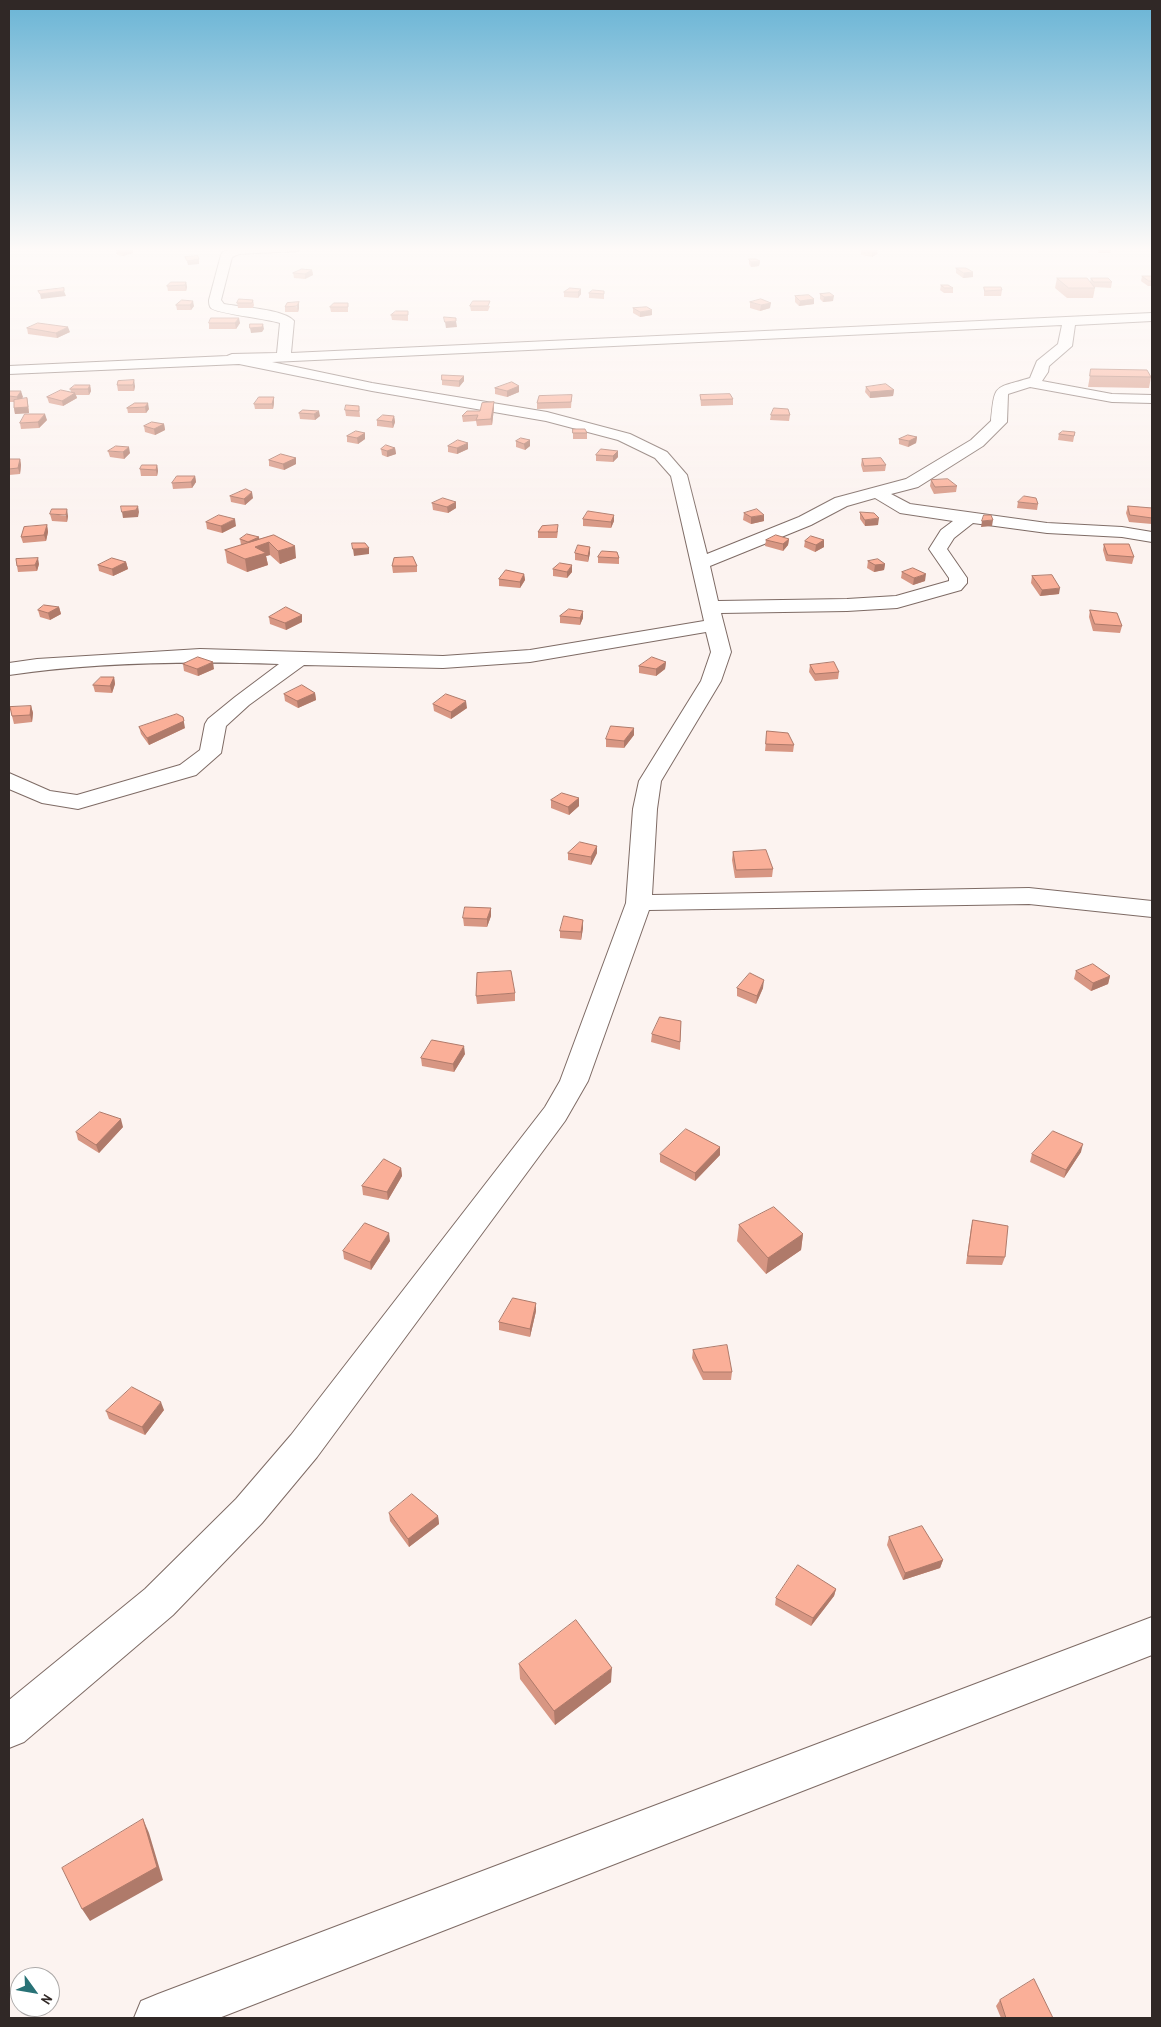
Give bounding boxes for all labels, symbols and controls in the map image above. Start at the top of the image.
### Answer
north arrow [10,1967,60,2017]
text: N [37,1991,57,2008]

